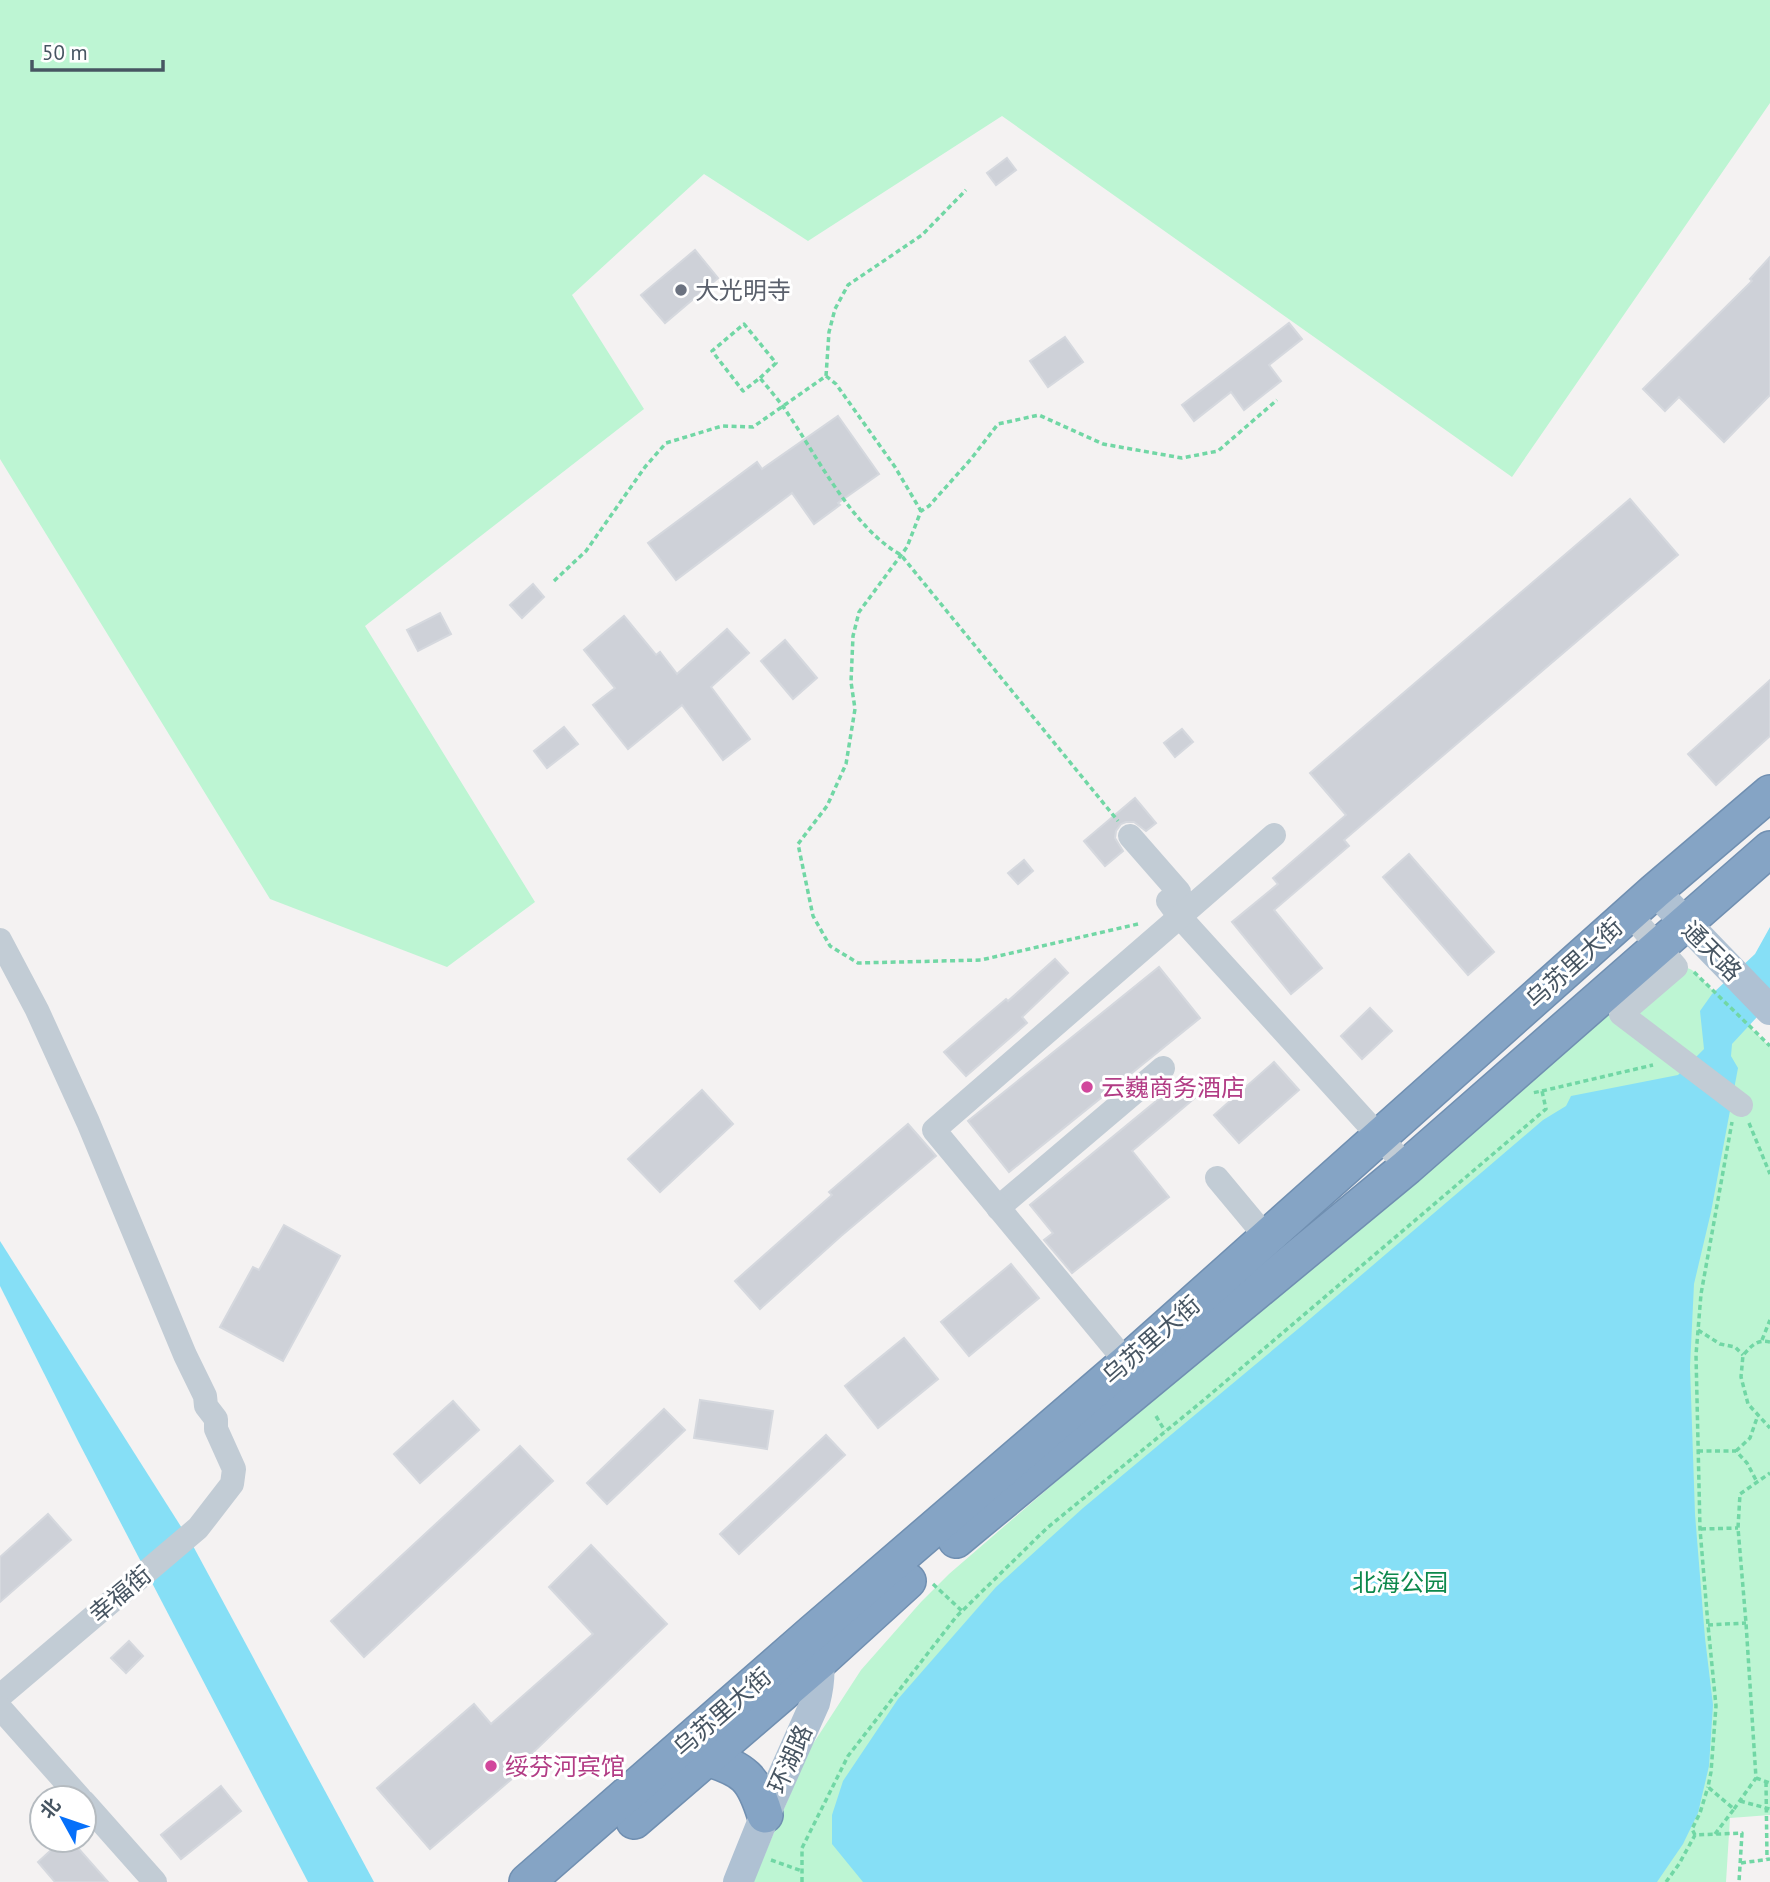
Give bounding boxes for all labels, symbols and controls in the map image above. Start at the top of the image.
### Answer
scale bar [32,28,163,72]
text: 50 m [42,39,88,66]
place label: 大光明寺 [695,275,791,306]
marker: 大光明寺 [673,282,689,298]
street label: 乌苏里大街 [1519,911,1629,1015]
street label: 通天路 [1676,915,1748,987]
place label: 云巍商务酒店 [1101,1072,1245,1103]
marker: 云巍商务酒店 [1079,1079,1095,1095]
street label: 乌苏里大街 [1096,1289,1206,1391]
street label: 幸福街 [82,1559,158,1629]
park label: 北海公园 [1352,1567,1448,1598]
street label: 乌苏里大街 [667,1661,777,1763]
street label: 环湖路 [761,1720,819,1798]
place label: 绥芬河宾馆 [505,1751,625,1782]
marker: 绥芬河宾馆 [483,1758,499,1774]
north arrow [28,1784,98,1854]
text: 北 [35,1793,65,1823]

